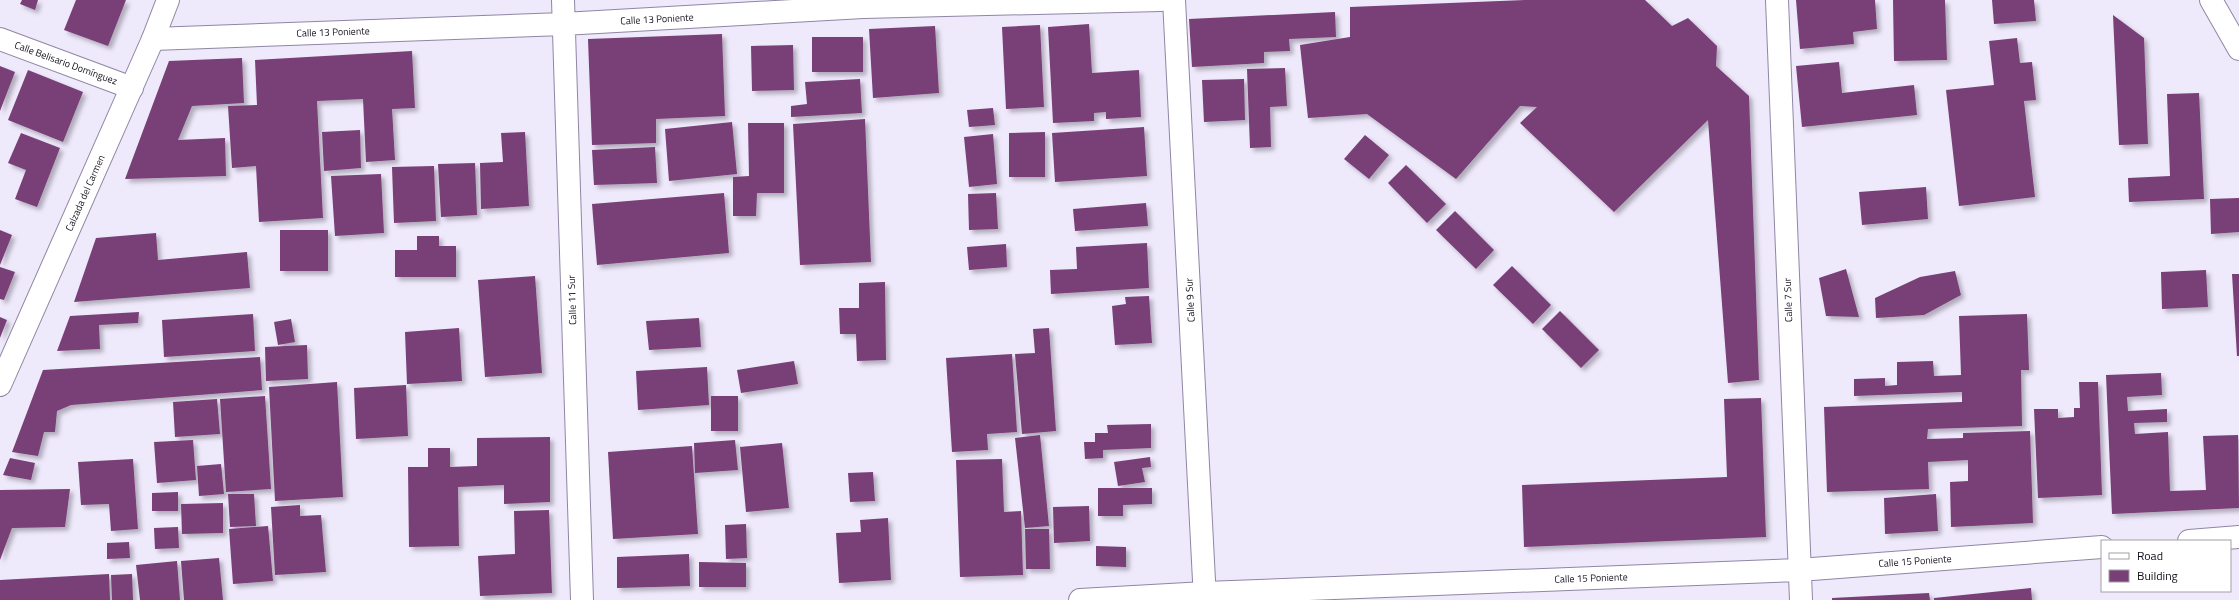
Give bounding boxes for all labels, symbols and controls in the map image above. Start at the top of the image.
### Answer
street label: Calle 13 Poniente [620,10,694,28]
street label: Calle 13 Poniente [296,23,370,41]
street label: Calle Belisario Domínguez [12,37,120,89]
street label: Calzada del Carmen [61,152,109,234]
street label: Calle 11 Sur [564,274,580,325]
street label: Calle 9 Sur [1181,277,1199,323]
street label: Calle 7 Sur [1780,277,1796,322]
legend [2101,540,2231,592]
text: Road [2137,546,2163,565]
street label: Calle 15 Poniente [1878,551,1952,571]
text: Building [2137,566,2178,585]
street label: Calle 15 Poniente [1554,569,1628,587]

